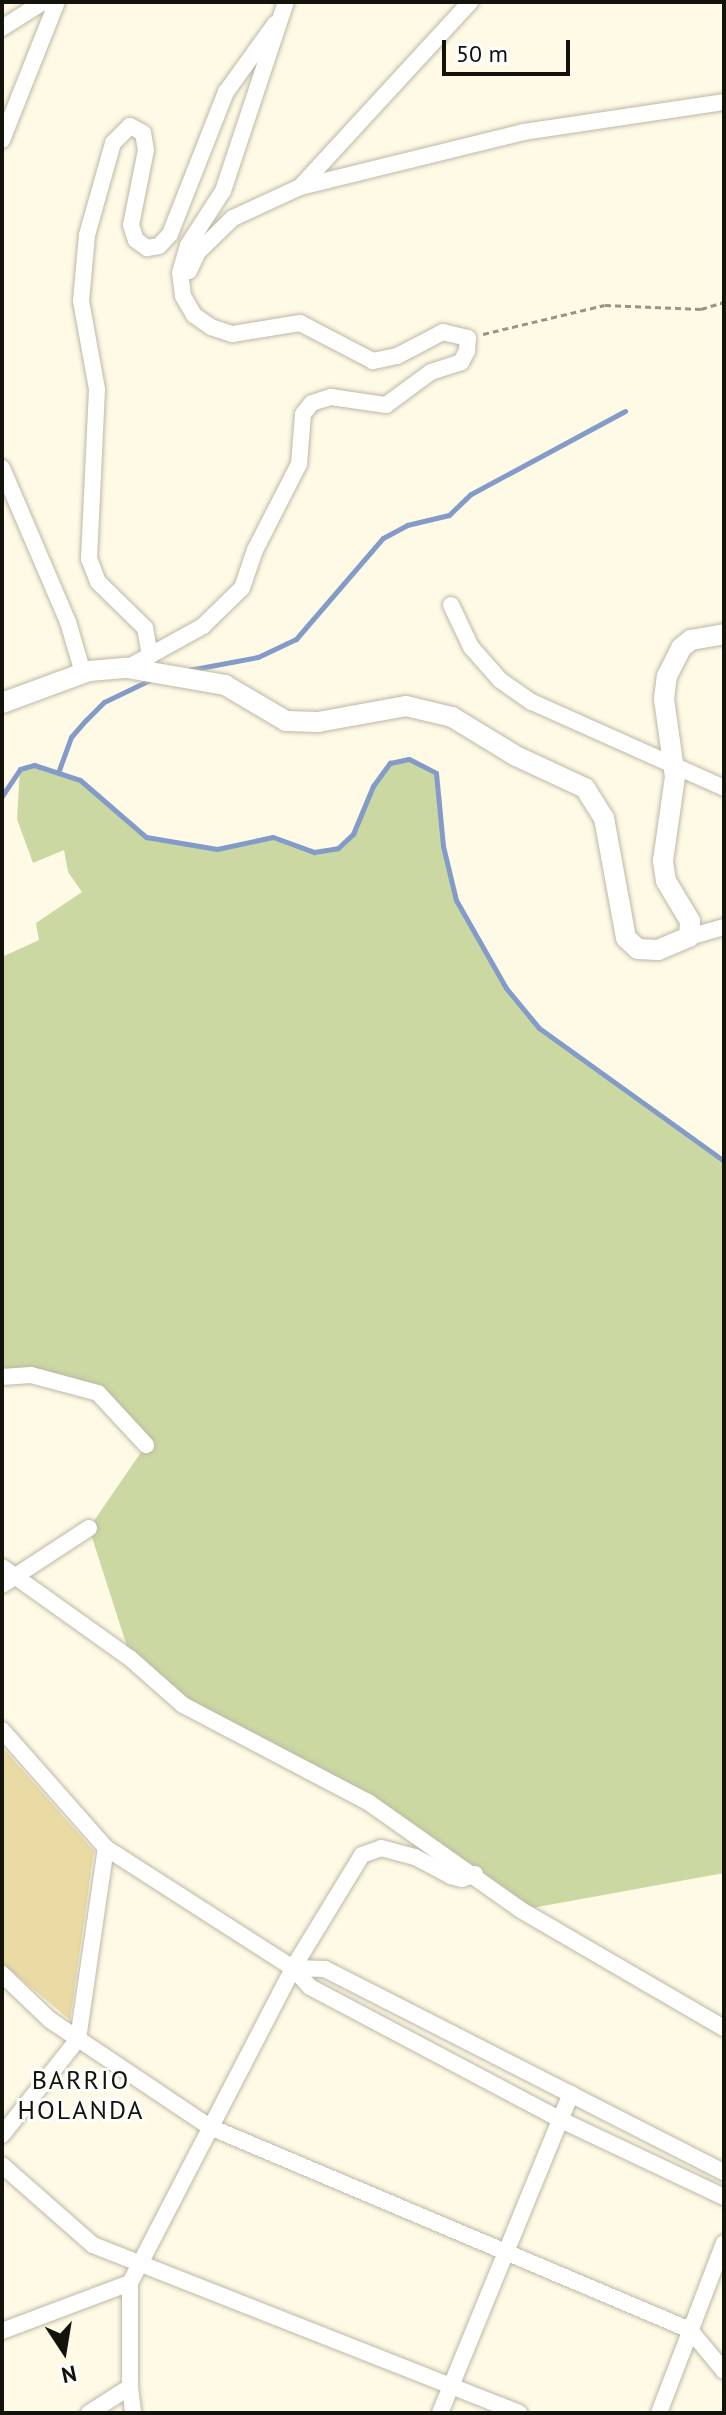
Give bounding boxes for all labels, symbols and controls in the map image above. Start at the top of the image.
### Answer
scale bar [446,24,574,74]
text: 50 m [456,38,508,69]
district label: BARRIO HOLANDA [17,2064,145,2126]
north arrow [24,2311,104,2391]
text: N [59,2359,79,2390]

